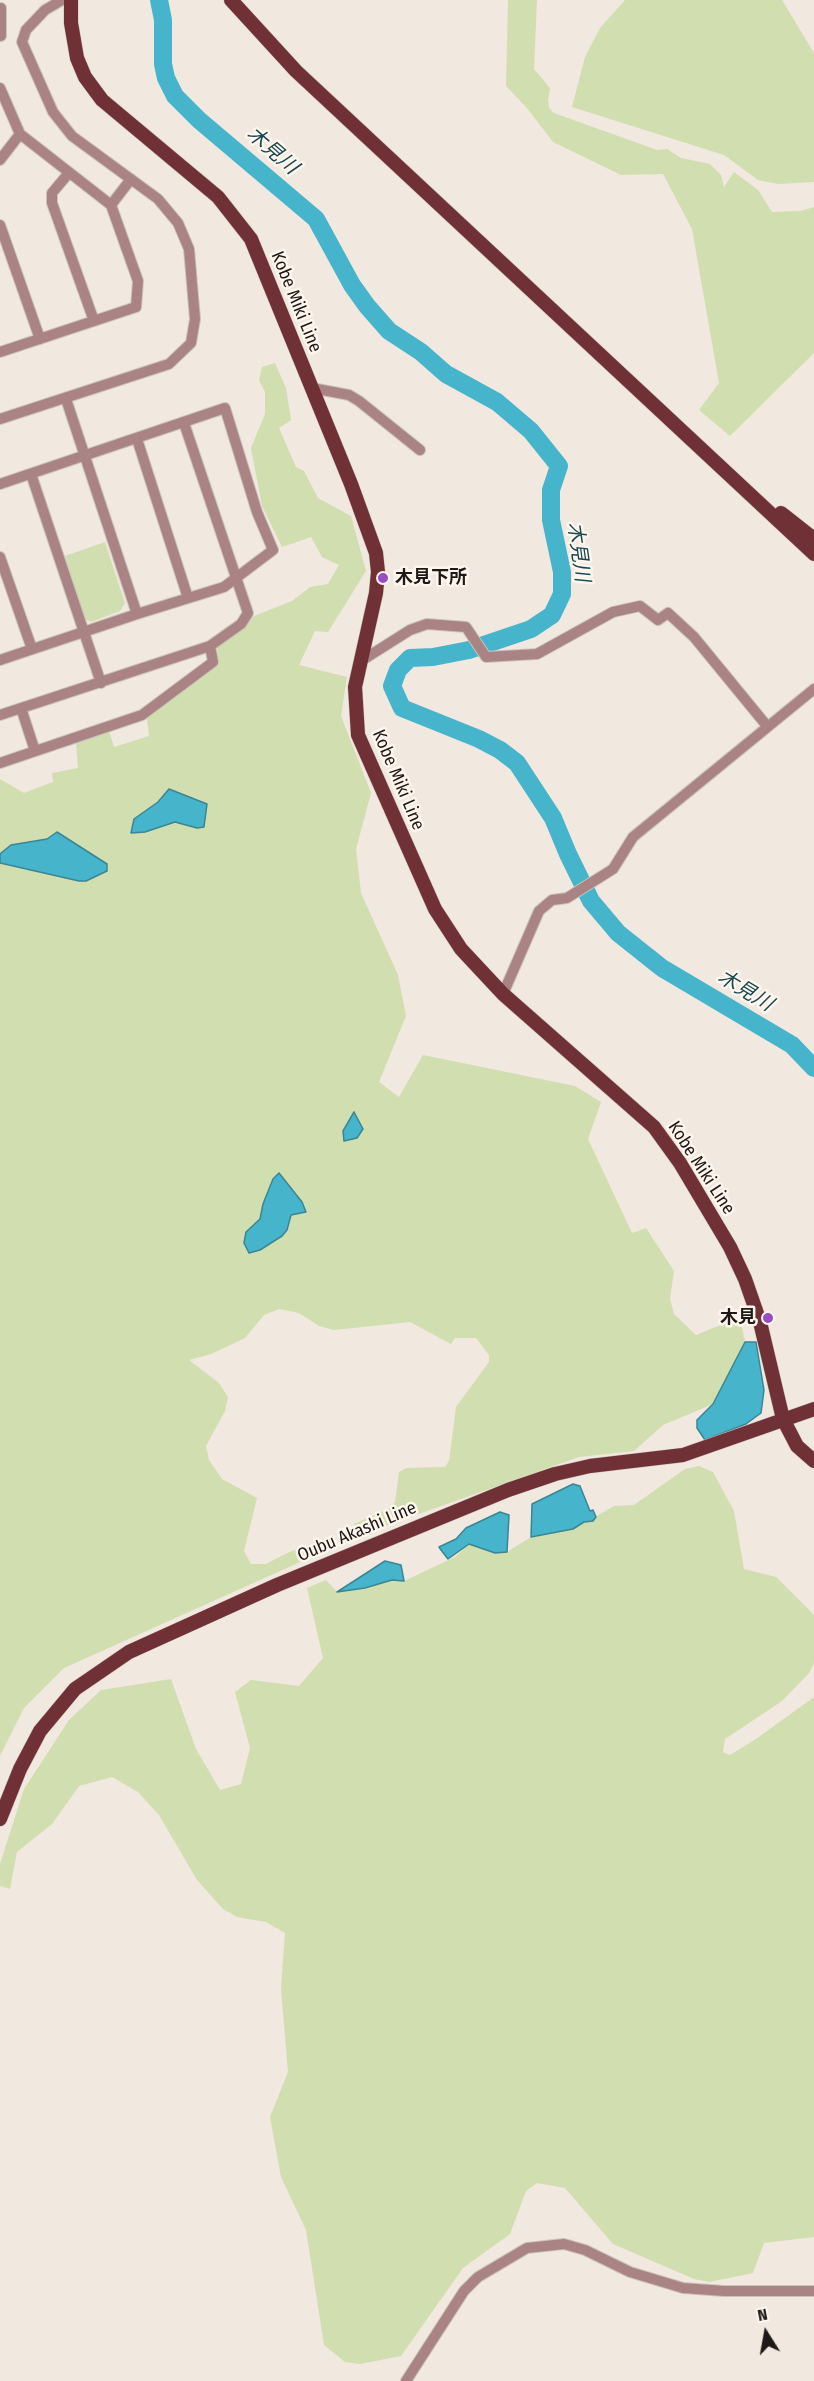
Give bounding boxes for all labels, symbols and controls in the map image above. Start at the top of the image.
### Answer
water label: 木見川 [241,122,303,180]
street label: Kobe Miki Line [266,248,326,356]
water label: 木見川 [562,521,594,583]
place label: 木見下所 [395,567,467,589]
marker: 木見下所 [376,571,390,585]
street label: Kobe Miki Line [367,727,429,833]
water label: 木見川 [713,965,777,1017]
street label: Kobe Miki Line [663,1117,739,1219]
place label: 木見 [720,1307,756,1329]
marker: 木見 [761,1311,775,1325]
street label: Oubu Akashi Line [294,1497,420,1567]
north arrow [736,2303,796,2363]
text: N [756,2305,769,2325]

